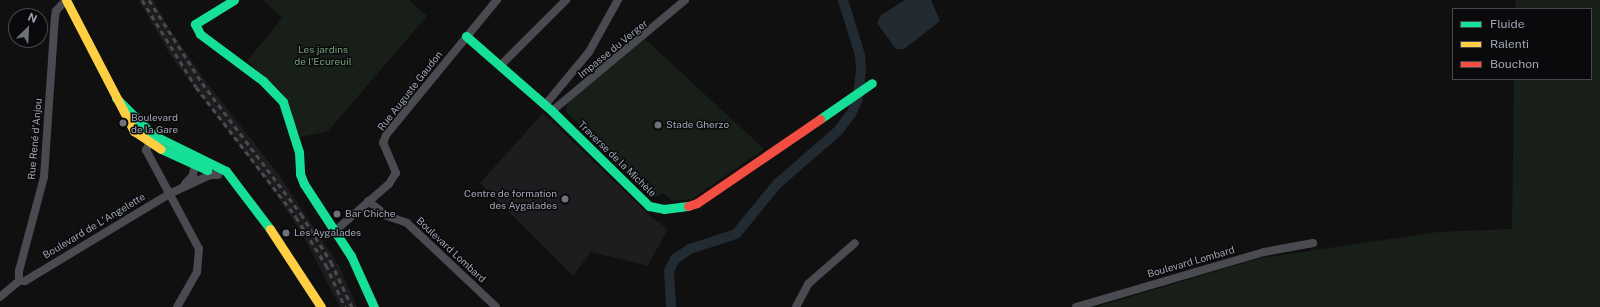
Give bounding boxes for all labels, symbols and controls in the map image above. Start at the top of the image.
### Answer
north arrow [8,8,48,48]
legend [1452,8,1592,80]
text: N [26,11,39,25]
street label: Impasse du Verger [576,17,650,81]
text: Fluide [1490,17,1525,31]
text: Ralenti [1490,37,1529,51]
park label: Les jardins de l'Ecureuil [294,43,352,66]
street label: Rue Auguste Gaudon [375,49,445,133]
text: Bouchon [1490,57,1539,71]
street label: Rue René d'Anjou [25,98,45,180]
place label: Boulevard de la Gare [131,111,178,134]
marker: Boulevard de la Gare [118,118,128,128]
street label: Traverse de la Michèle [575,119,659,199]
place label: Stade Gherzo [666,119,729,131]
marker: Stade Gherzo [653,120,663,130]
place label: Centre de formation des Aygalades [464,187,557,210]
street label: Boulevard de L'Angelette [41,191,147,261]
marker: Centre de formation des Aygalades [560,194,570,204]
place label: Bar Chiche [345,208,395,220]
marker: Bar Chiche [332,209,342,219]
street label: Boulevard Lombard [414,215,488,285]
place label: Les Aygalades [294,227,361,239]
marker: Les Aygalades [281,228,291,238]
street label: Boulevard Lombard [1146,244,1236,280]

